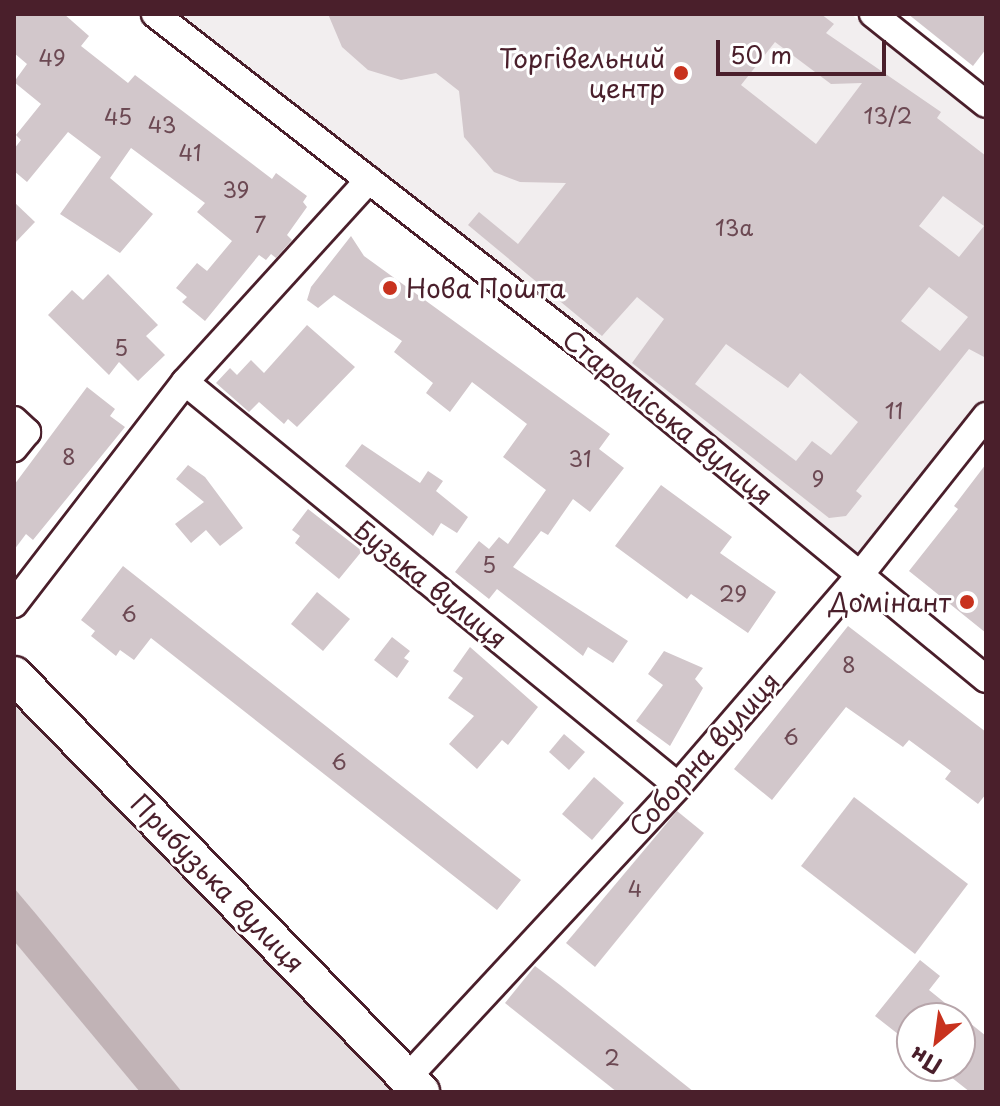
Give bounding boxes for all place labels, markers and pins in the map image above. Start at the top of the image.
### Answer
place label: Торгівельний центр [499,42,665,104]
marker: Торгівельний центр [672,64,690,82]
place label: Нова Пошта [406,272,567,304]
marker: Нова Пошта [381,279,399,297]
place label: Домінант [829,586,951,618]
marker: Домінант [958,593,976,611]

